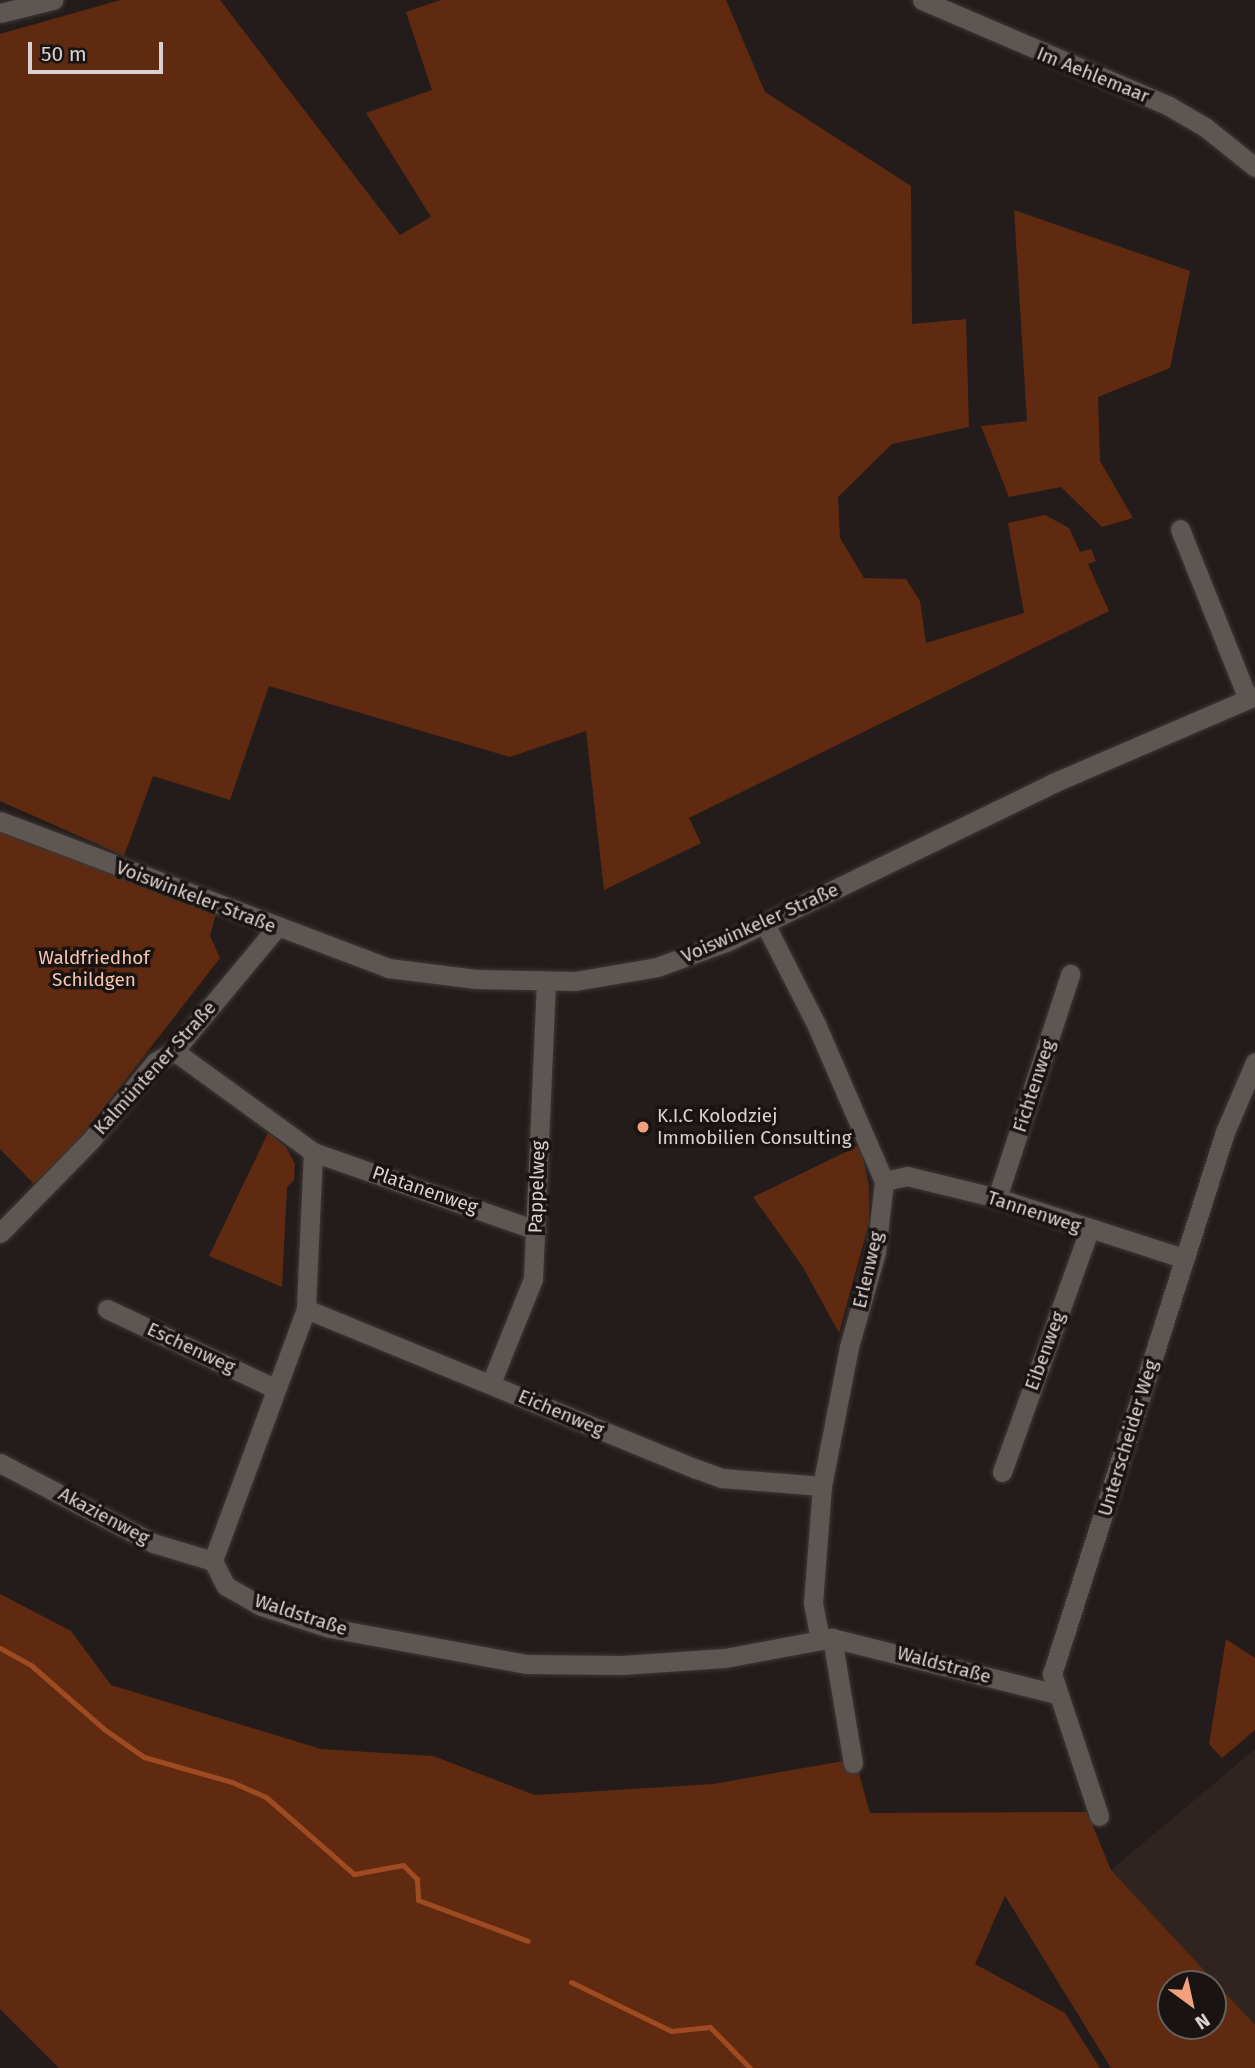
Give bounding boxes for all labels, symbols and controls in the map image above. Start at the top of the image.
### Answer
scale bar [32,28,166,72]
text: 50 m [41,41,87,67]
street label: Im Aehlemaar [1033,42,1153,108]
street label: Voiswinkeler Straße [113,856,279,938]
street label: Voiswinkeler Straße [678,878,842,968]
park label: Waldfriedhof Schildgen [38,947,150,991]
street label: Kalmüntener Straße [89,997,221,1139]
street label: Fichtenweg [1008,1037,1060,1135]
place label: K.I.C Kolodziej Immobilien Consulting [657,1105,852,1149]
marker: K.I.C Kolodziej Immobilien Consulting [635,1119,651,1135]
street label: Pappelweg [524,1140,550,1234]
street label: Platanenweg [369,1161,481,1219]
street label: Tannenweg [984,1186,1084,1238]
street label: Erlenweg [848,1229,888,1311]
street label: Eibenweg [1020,1309,1070,1393]
street label: Eschenweg [143,1318,239,1378]
street label: Unterscheider Weg [1093,1357,1163,1519]
street label: Eichenweg [515,1385,607,1441]
street label: Akazienweg [55,1483,153,1549]
street label: Waldstraße [252,1589,350,1641]
street label: Waldstraße [894,1642,994,1688]
north arrow [1157,1970,1227,2040]
text: N [1191,2008,1214,2034]

